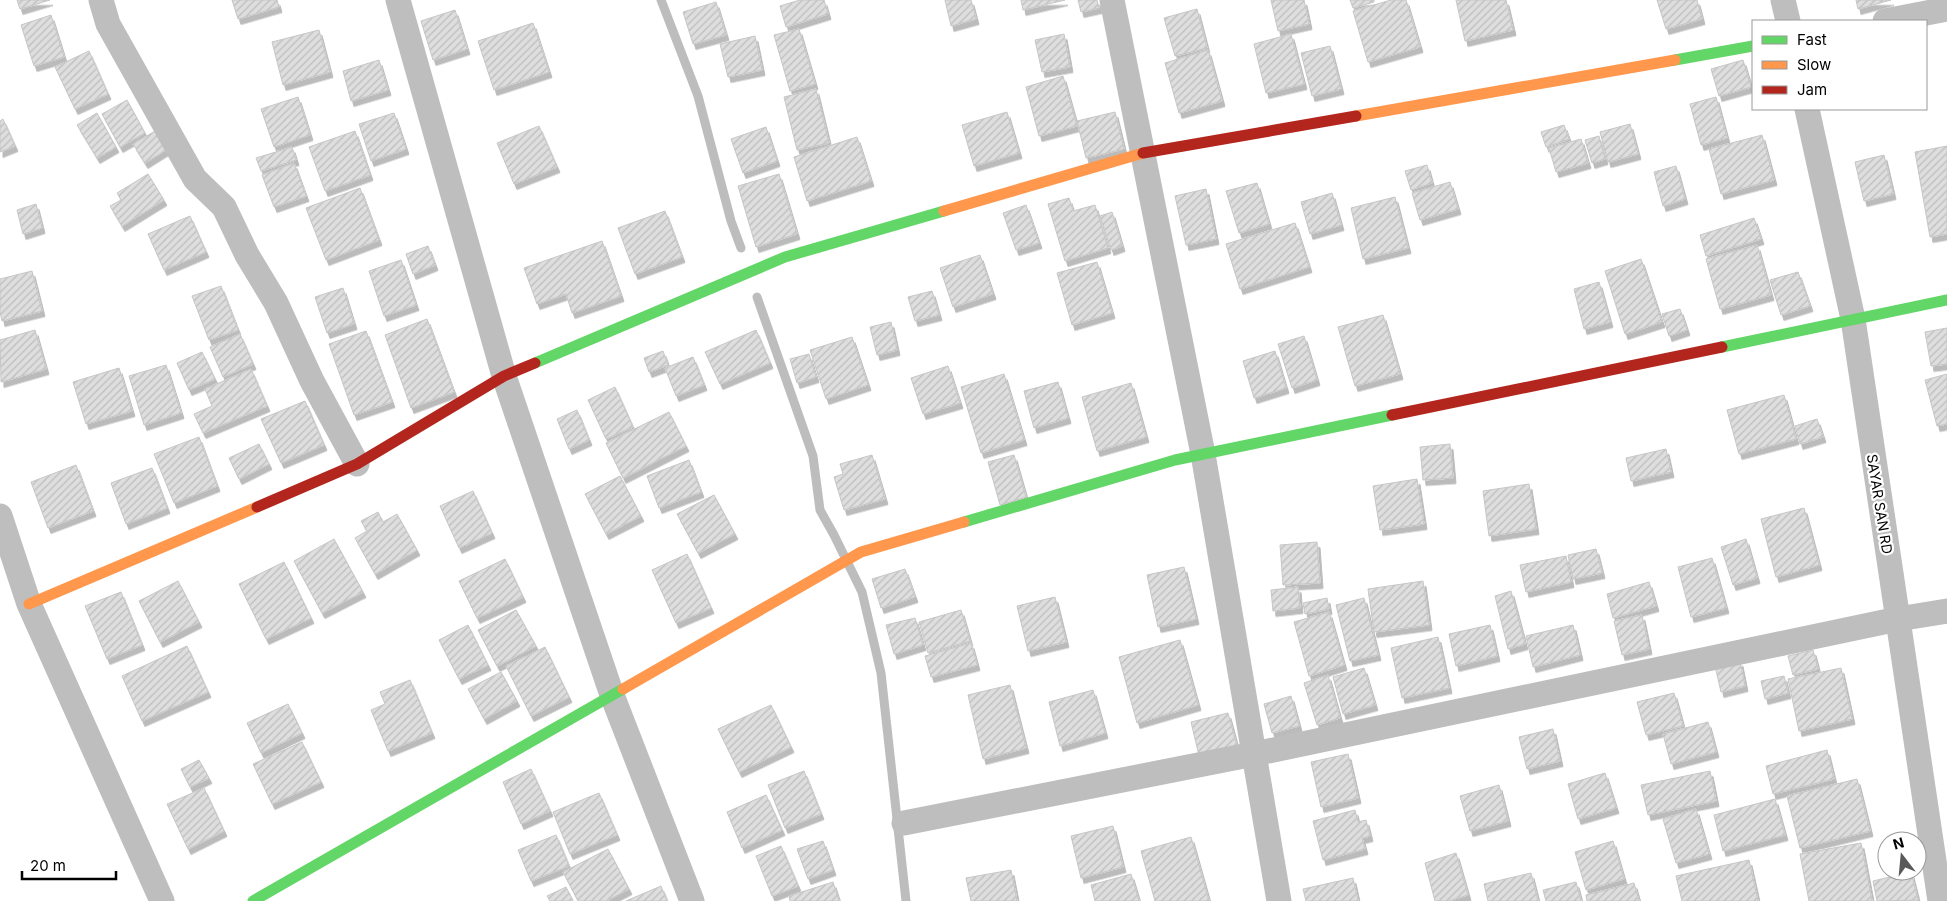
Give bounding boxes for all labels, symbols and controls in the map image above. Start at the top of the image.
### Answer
legend [1752,20,1927,110]
text: Fast [1797,30,1827,49]
text: Slow [1797,55,1831,74]
text: Jam [1797,80,1827,99]
street label: SAYAR SAN RD [1864,453,1896,555]
north arrow [1877,831,1927,881]
text: N [1891,833,1906,853]
scale bar [22,848,116,880]
text: 20 m [30,856,66,875]

